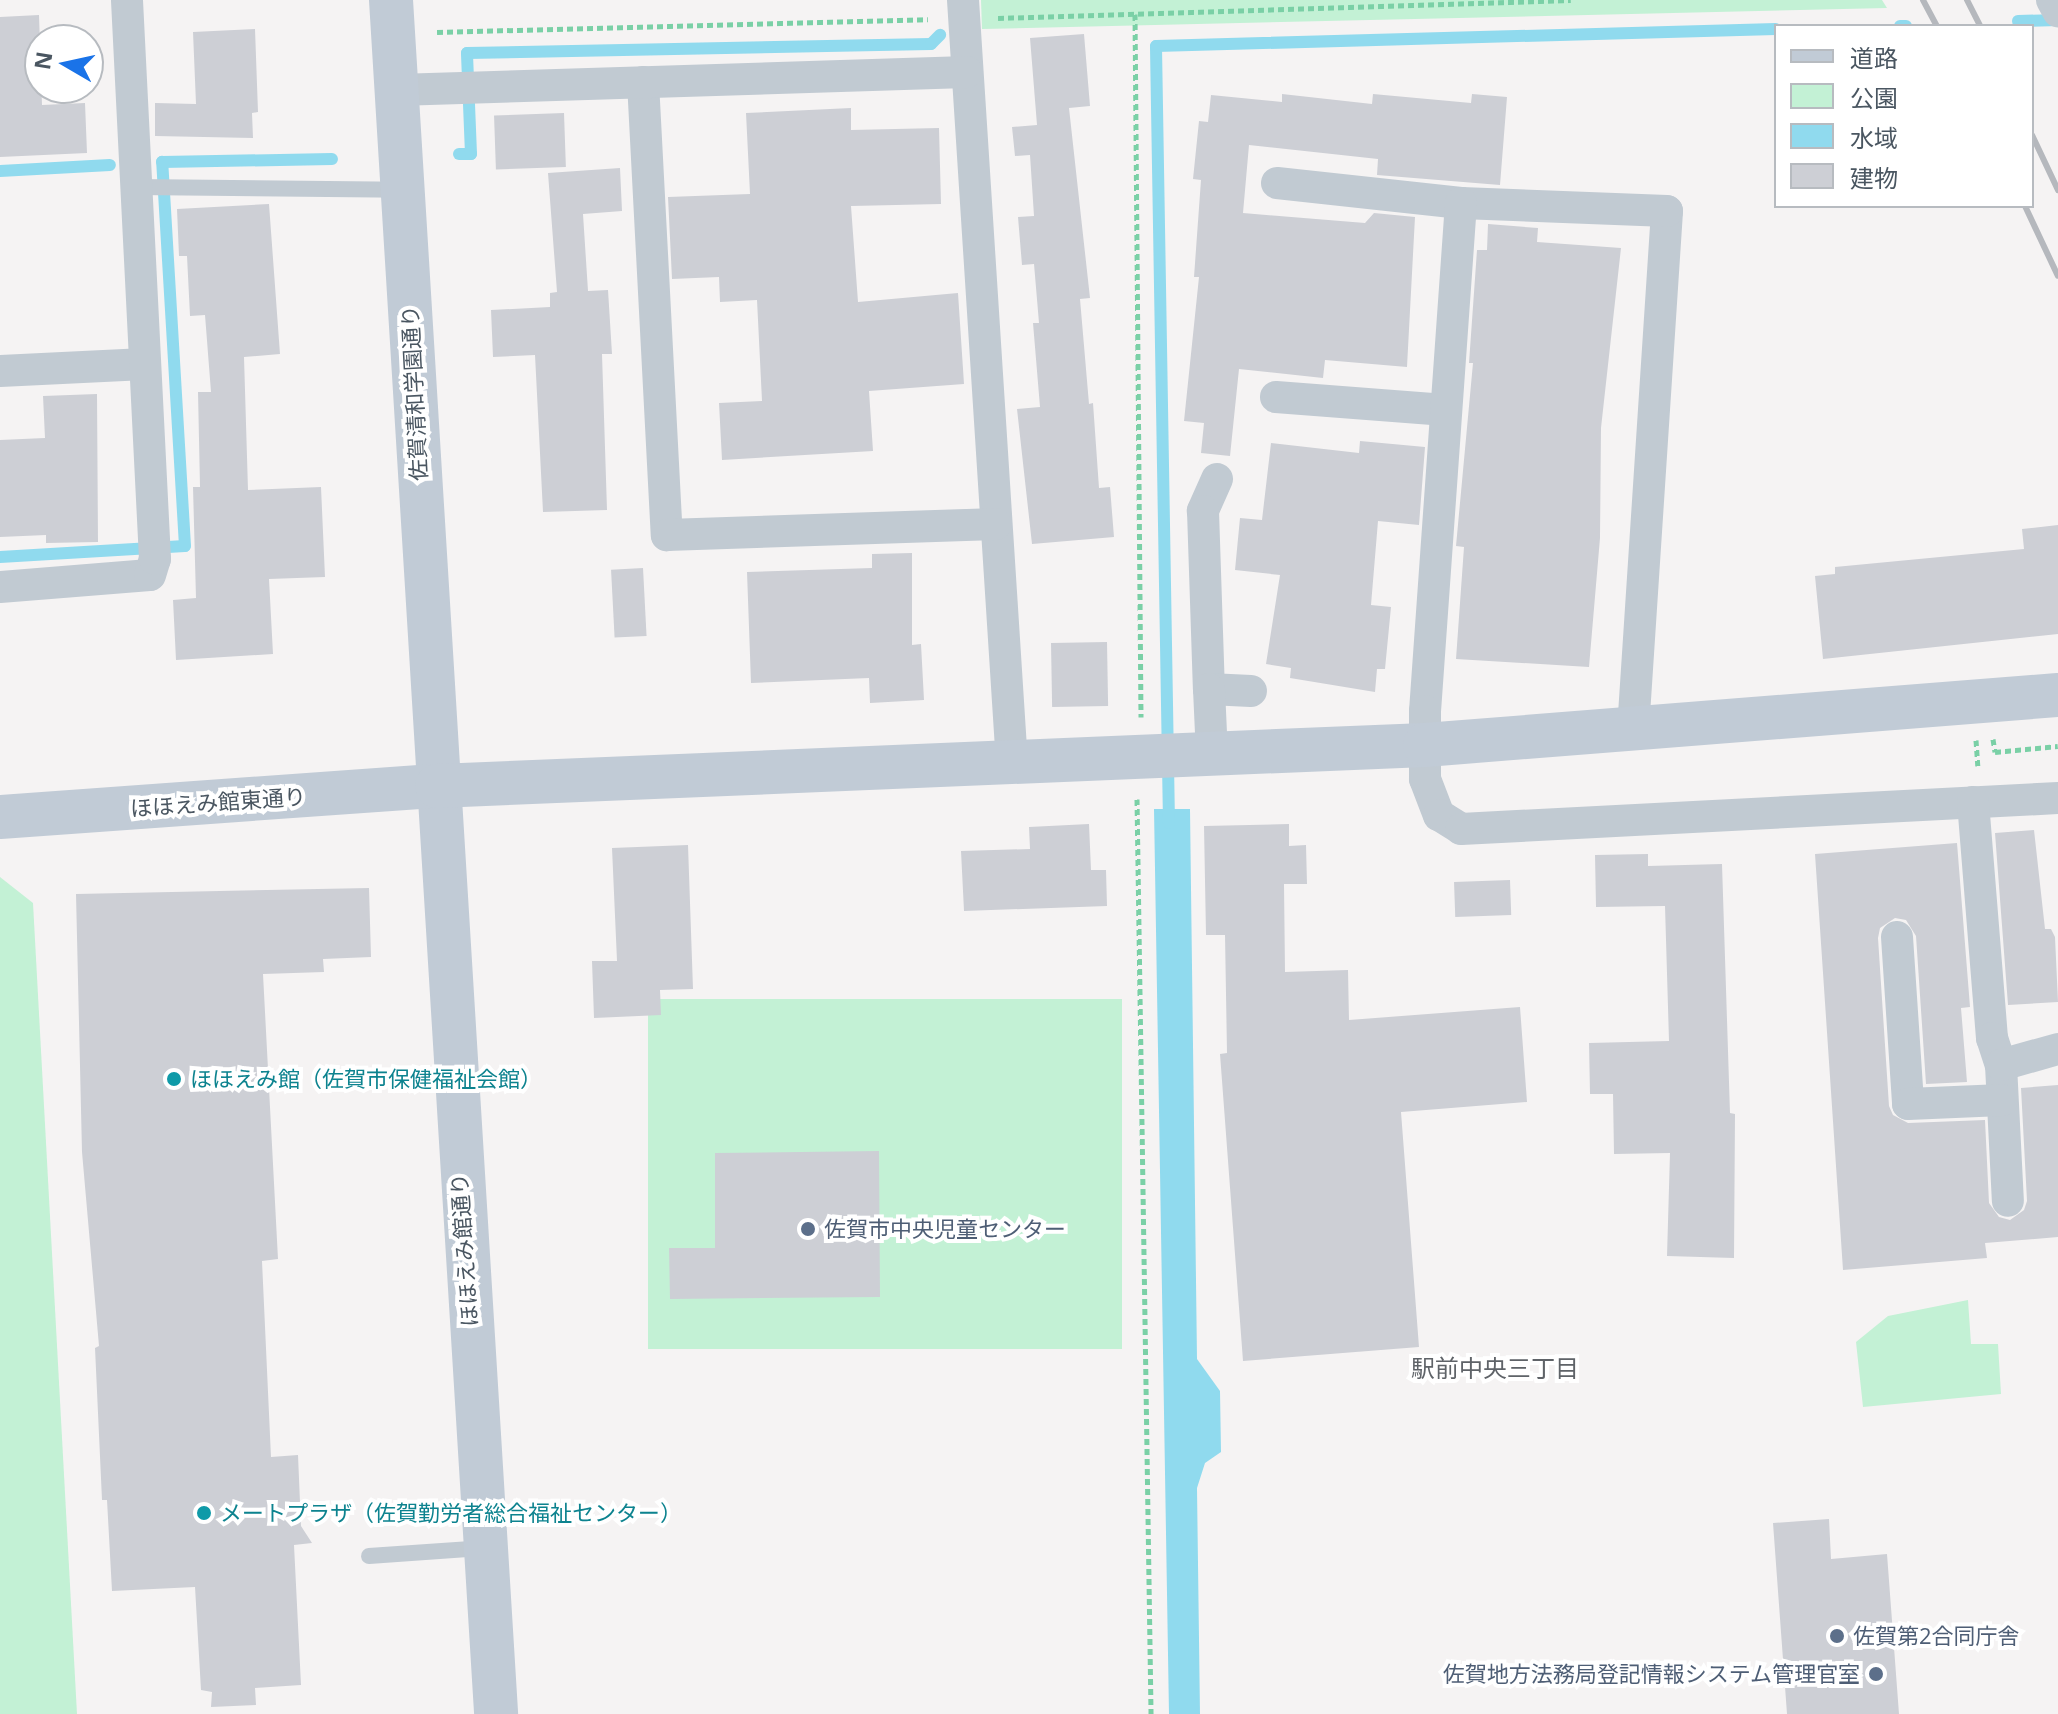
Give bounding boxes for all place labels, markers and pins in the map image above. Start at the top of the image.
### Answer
place label: ほほえみ館（佐賀市保健福祉会館） [190,1066,542,1092]
marker: ほほえみ館（佐賀市保健福祉会館） [165,1070,183,1088]
place label: 佐賀市中央児童センター [824,1216,1066,1242]
marker: 佐賀市中央児童センター [799,1220,817,1238]
place label: メートプラザ（佐賀勤労者総合福祉センター） [220,1500,682,1526]
marker: メートプラザ（佐賀勤労者総合福祉センター） [195,1504,213,1522]
place label: 佐賀第2合同庁舎 [1853,1623,2020,1649]
marker: 佐賀第2合同庁舎 [1828,1627,1846,1645]
place label: 佐賀地方法務局登記情報システム管理官室 [1442,1661,1860,1687]
marker: 佐賀地方法務局登記情報システム管理官室 [1867,1665,1885,1683]

